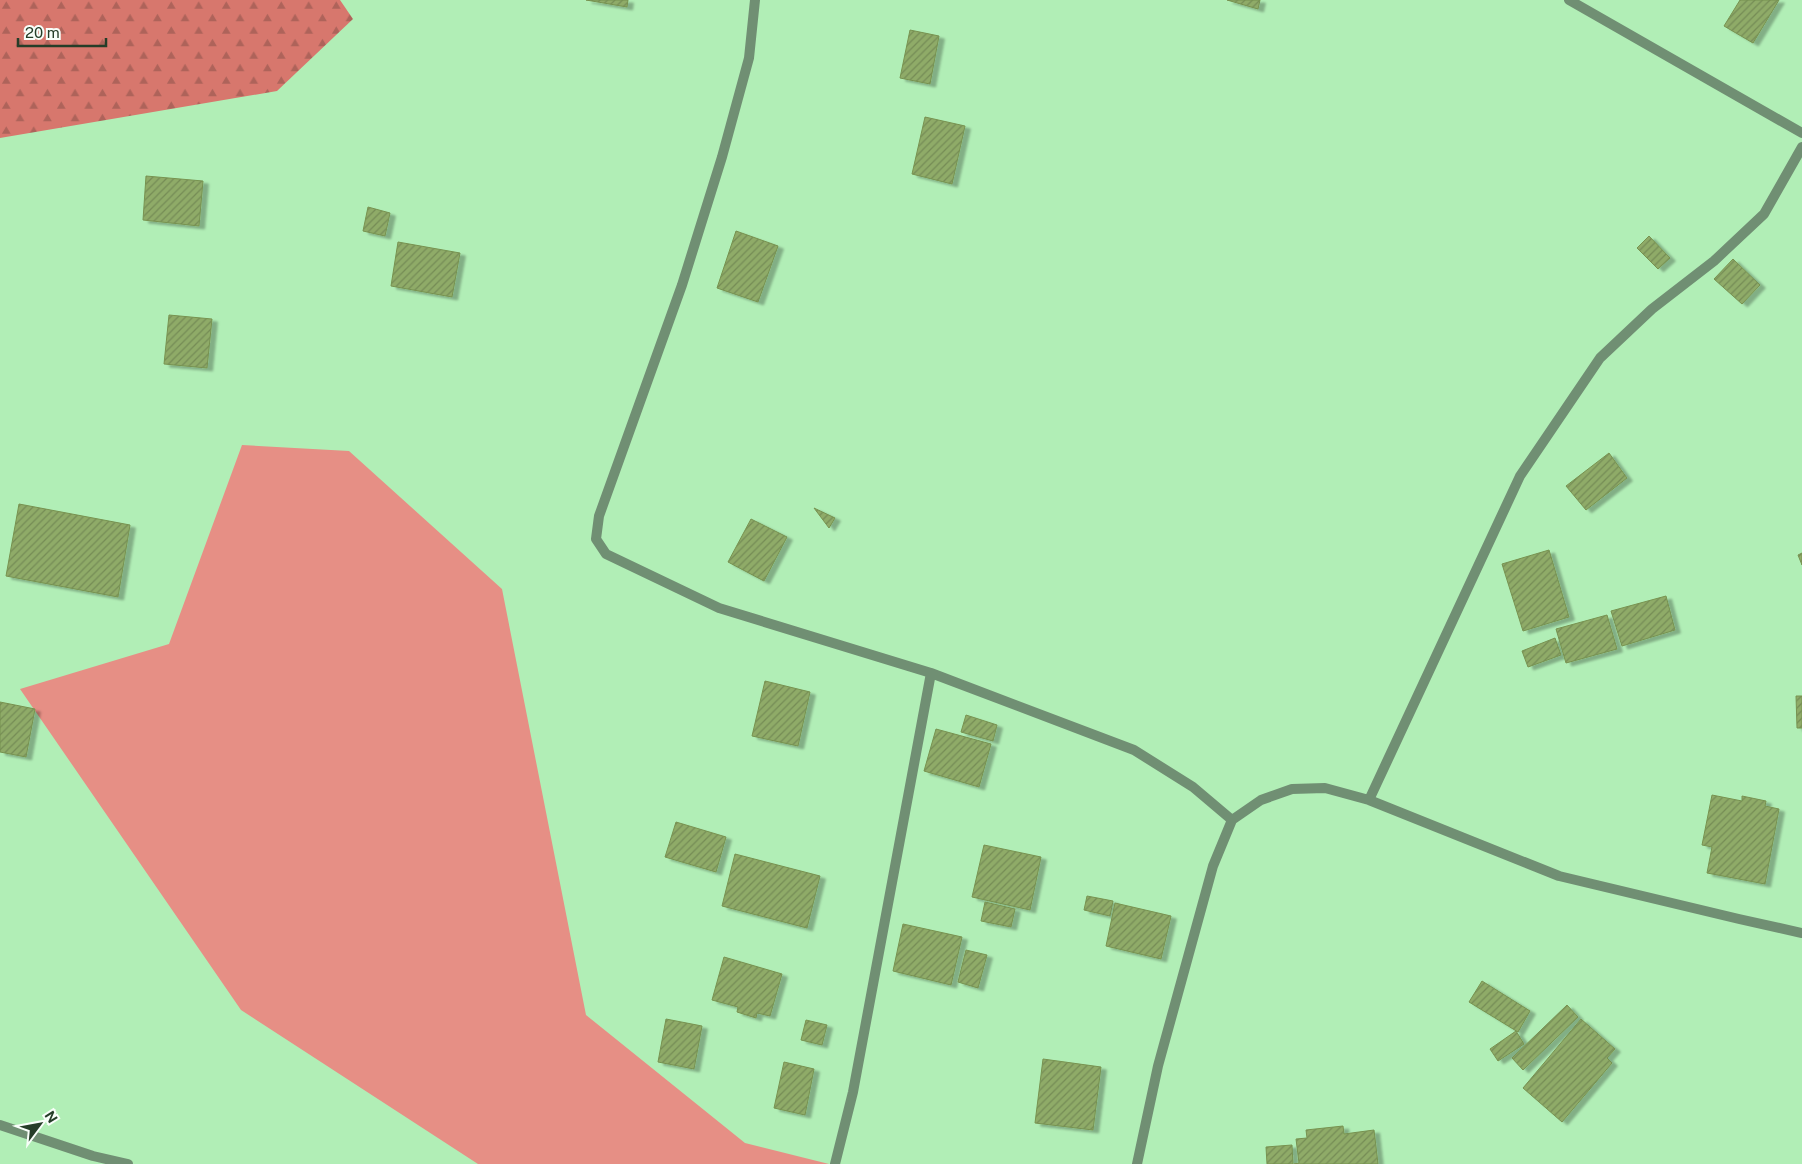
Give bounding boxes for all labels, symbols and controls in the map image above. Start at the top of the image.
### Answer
scale bar [18,15,105,47]
text: 20 m [25,24,60,41]
north arrow [15,1099,65,1149]
text: N [41,1108,61,1126]

